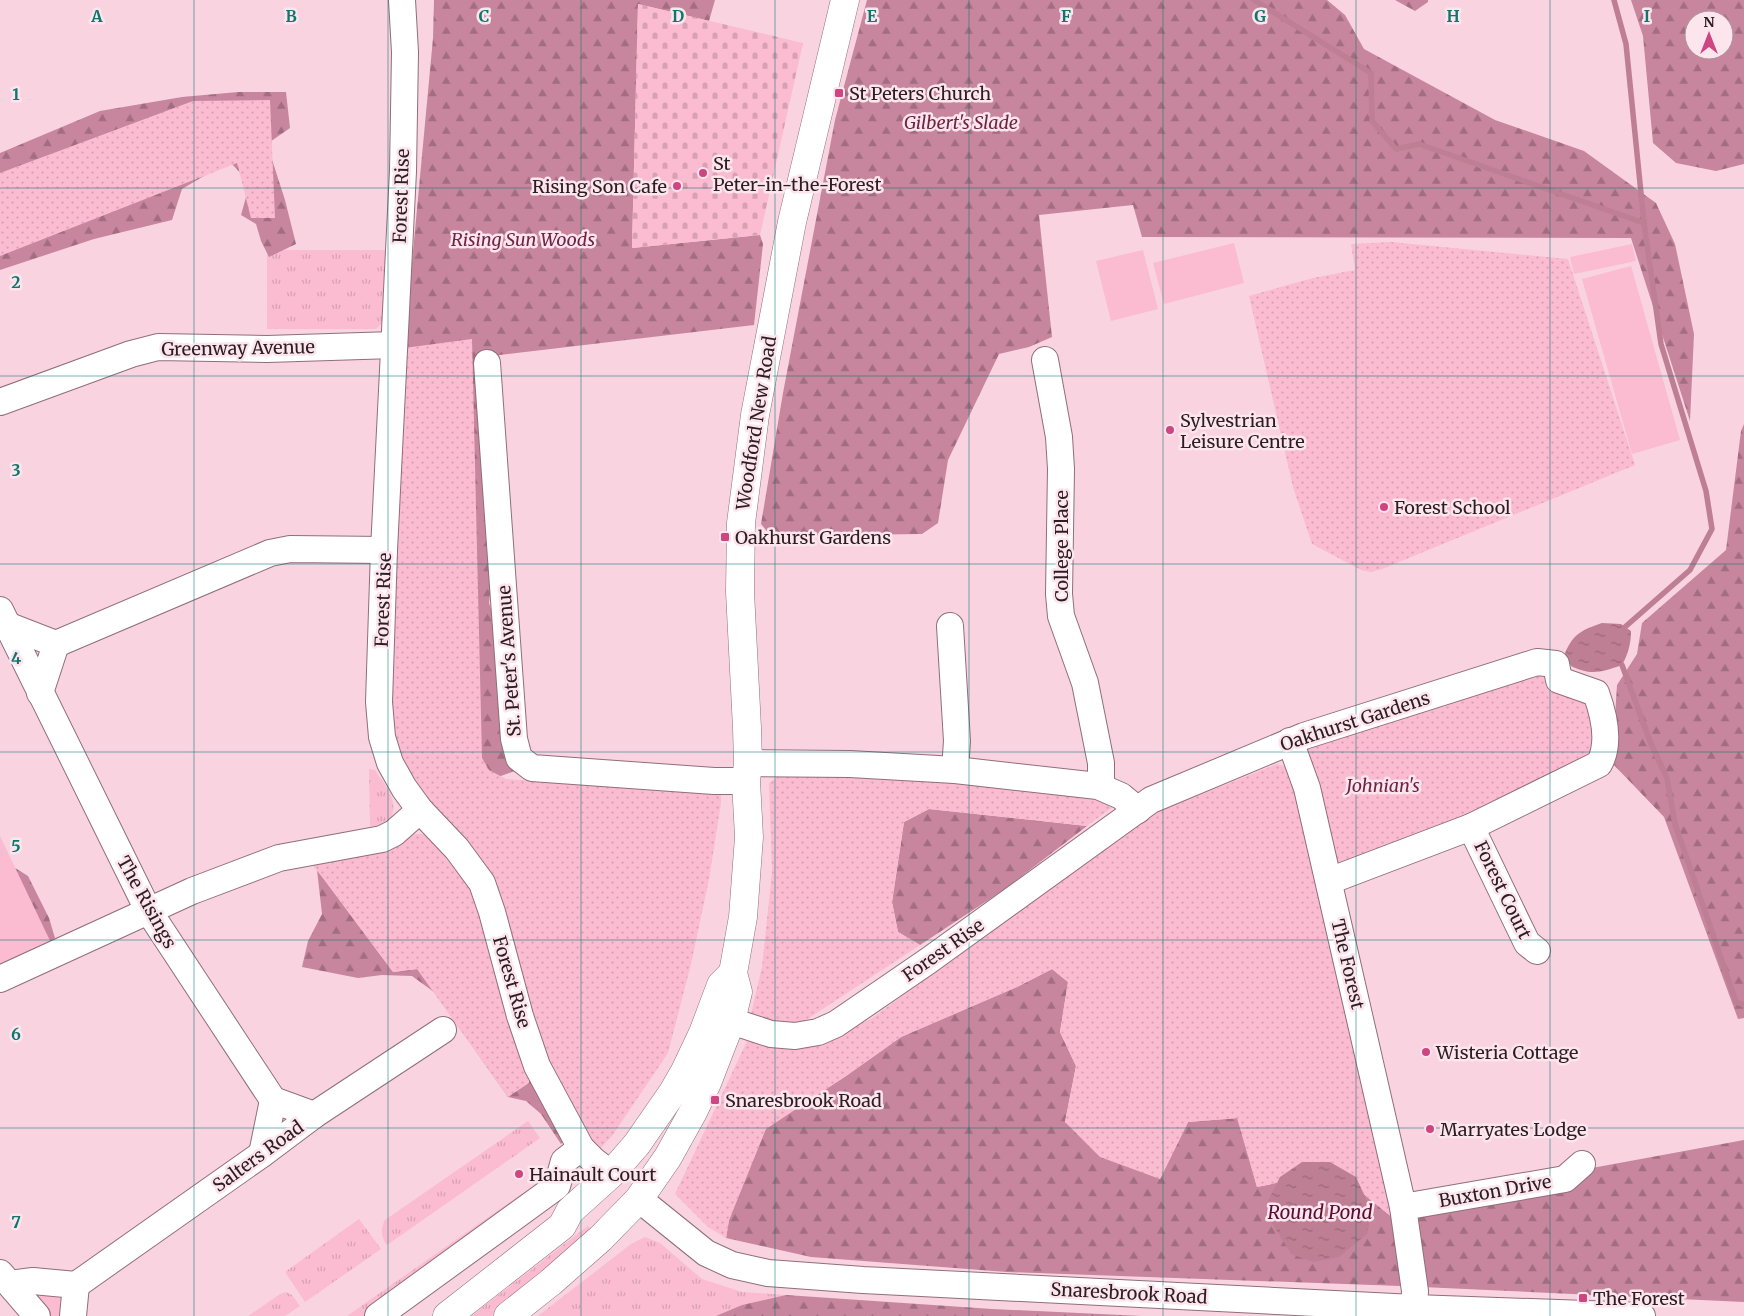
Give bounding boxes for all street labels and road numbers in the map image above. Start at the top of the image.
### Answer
street label: Forest Rise [388,148,414,244]
street label: Woodford New Road [731,334,781,513]
street label: Greenway Avenue [161,335,315,361]
street label: College Place [1050,490,1073,602]
street label: Forest Rise [370,552,396,648]
street label: St. Peter's Avenue [492,585,526,737]
street label: Oakhurst Gardens [1277,686,1433,756]
street label: Forest Court [1469,837,1537,943]
street label: The Risings [112,852,182,952]
street label: Forest Rise [898,913,988,987]
street label: The Forest [1326,917,1370,1011]
street label: Forest Rise [488,933,536,1031]
street label: Salters Road [208,1115,308,1197]
street label: Buxton Drive [1437,1170,1553,1212]
street label: Snaresbrook Road [1050,1277,1208,1309]

